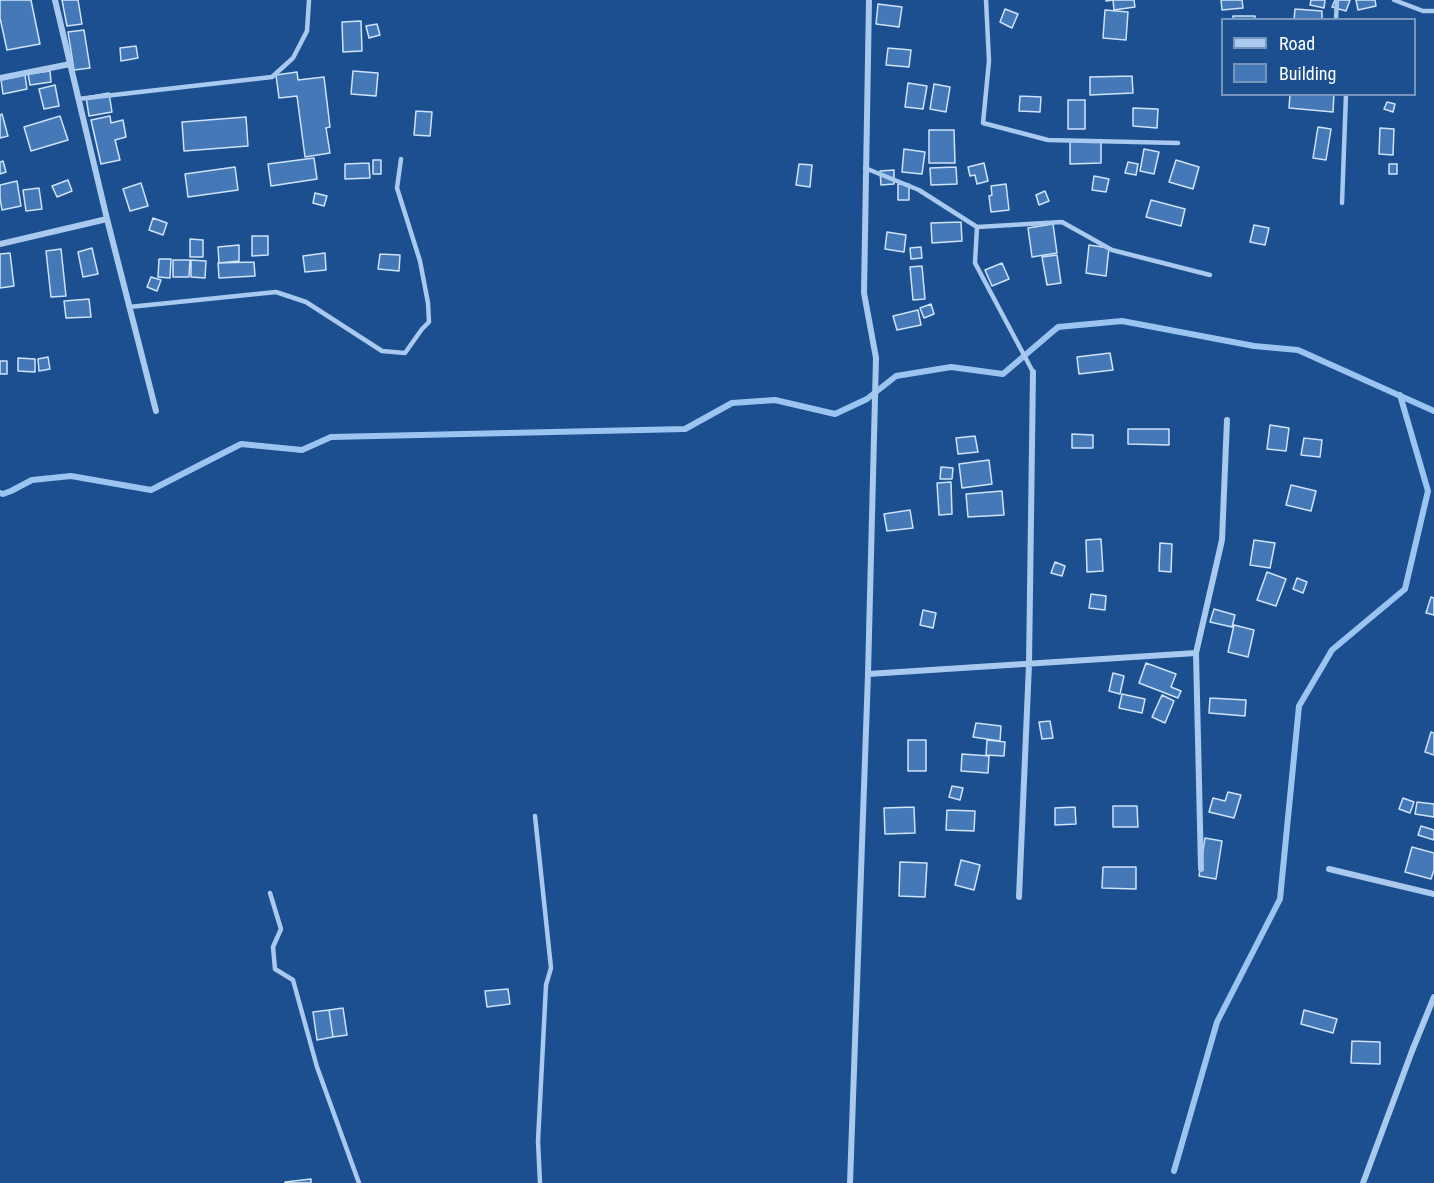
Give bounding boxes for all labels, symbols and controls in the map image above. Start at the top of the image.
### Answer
legend [1221,18,1416,96]
text: Road [1279,33,1315,54]
text: Building [1279,63,1336,84]

